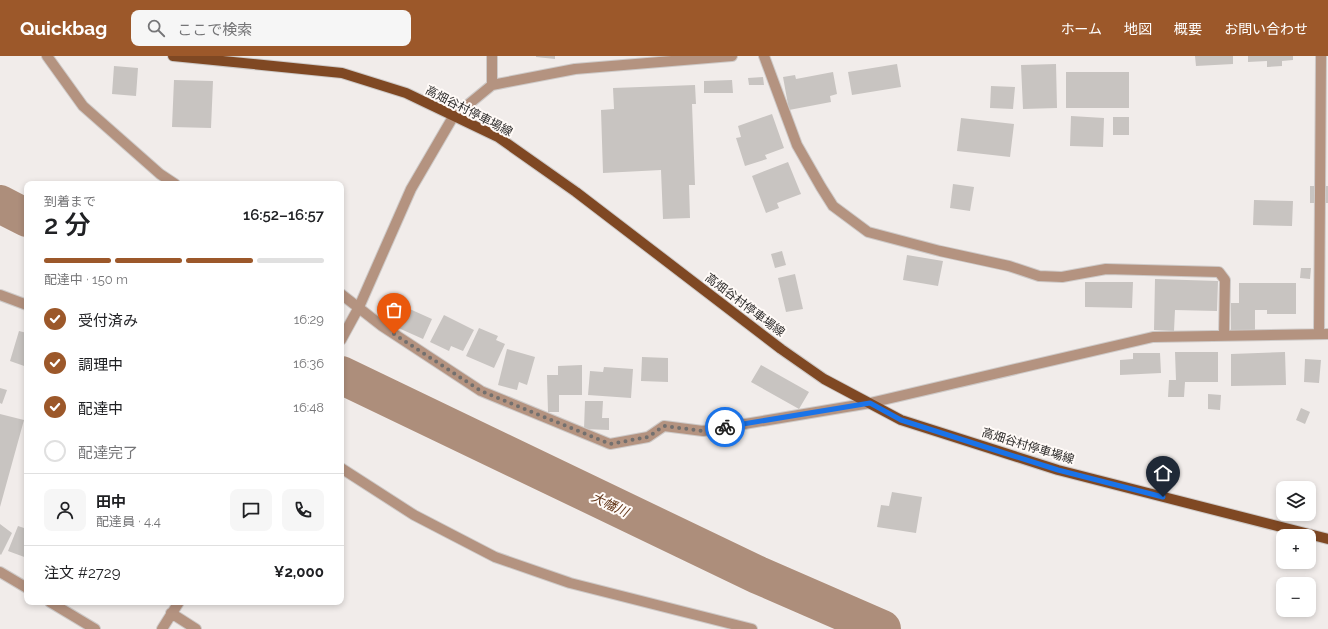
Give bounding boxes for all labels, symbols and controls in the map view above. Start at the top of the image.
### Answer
search box [131,10,411,46]
text: Quickbag [20,17,107,39]
icon: search [145,17,167,39]
text: ここで検索 [177,21,252,39]
text: ホーム [1060,21,1102,37]
text: 地図 [1124,21,1152,37]
text: 概要 [1174,21,1202,37]
text: お問い合わせ [1224,21,1308,37]
street label: 高畑谷村停車場線 [423,83,515,139]
text: 到着まで [44,194,96,209]
text: 16:52–16:57 [243,206,324,224]
text: 2 分 [44,210,91,240]
street label: 高畑谷村停車場線 [702,271,788,339]
text: 配達中 · 150 m [44,272,128,287]
pin [377,293,411,334]
icon: bag [383,299,405,321]
icon: check [44,308,66,330]
text: 受付済み [78,312,138,330]
text: 16:29 [294,312,324,327]
icon: check [44,352,66,374]
text: 調理中 [78,356,123,374]
text: 16:36 [293,356,324,371]
icon: check [44,396,66,418]
text: 配達中 [78,400,123,418]
text: 16:48 [293,400,324,415]
courier [705,407,745,447]
icon: bike [714,416,736,438]
street label: 高畑谷村停車場線 [980,425,1076,467]
text: 配達完了 [78,444,138,462]
pin [1146,456,1180,497]
icon: home [1152,462,1174,484]
map controls [1276,481,1316,617]
button: layers [1276,481,1316,521]
button: person [44,489,86,531]
button: chat [230,489,272,531]
button: phone [282,489,324,531]
water label: 大幡川 [589,489,632,521]
text: 田中 [96,493,126,511]
text: 配達員 · 4.4 [96,514,161,529]
button: + [1276,529,1316,569]
text: ¥2,000 [274,563,324,581]
text: 注文 #2729 [44,564,120,582]
button: − [1276,577,1316,617]

